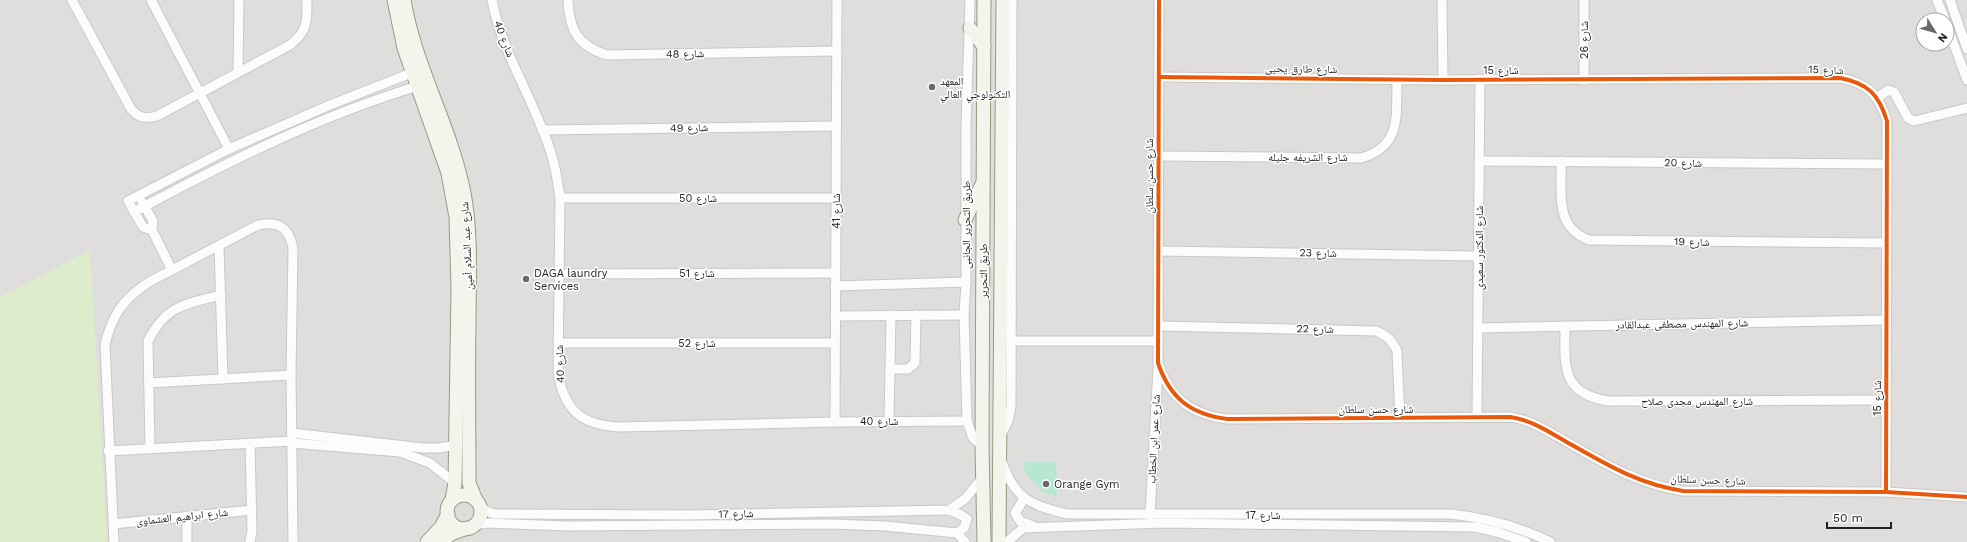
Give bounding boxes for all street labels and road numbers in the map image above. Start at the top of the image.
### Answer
street label: شارع 40 [491,19,517,59]
street label: شارع 26 [1578,21,1591,59]
street label: شارع 48 [666,47,704,61]
street label: شارع طارق يحيى [1265,62,1337,76]
street label: شارع 15 [1808,63,1844,77]
street label: شارع 15 [1483,64,1519,77]
street label: شارع 49 [670,121,708,135]
street label: شارع حسن سلطان [1143,138,1156,214]
street label: شارع الشريفه جليله [1268,151,1348,164]
street label: شارع 20 [1664,156,1702,170]
street label: طريق التحرير الجانبى [960,181,973,269]
street label: شارع 50 [679,192,717,205]
street label: شارع 41 [830,193,843,229]
street label: شارع عبد السلام أمين [457,201,476,291]
street label: شارع الدكتور سعيدى [1473,206,1486,290]
street label: شارع 19 [1674,235,1710,249]
street label: طريق التحرير [977,243,990,300]
street label: شارع 23 [1299,246,1337,260]
street label: شارع 51 [679,267,715,280]
street label: شارع المهندس مصطفى عبدالقادر [1615,316,1748,332]
street label: شارع 22 [1296,322,1334,336]
street label: شارع 52 [678,337,716,350]
street label: شارع 40 [553,345,567,383]
street label: شارع 15 [1871,380,1884,416]
street label: شارع عمر ابن الخطاب [1145,394,1163,484]
street label: شارع المهندس مجدى صلاح [1641,395,1753,408]
street label: شارع حسن سلطان [1338,403,1414,416]
street label: شارع 40 [860,415,898,428]
street label: شارع حسن سلطان [1670,472,1746,488]
street label: شارع ابراهيم العشماوى [135,506,229,529]
street label: شارع 17 [718,507,754,521]
street label: شارع 17 [1245,509,1281,522]

